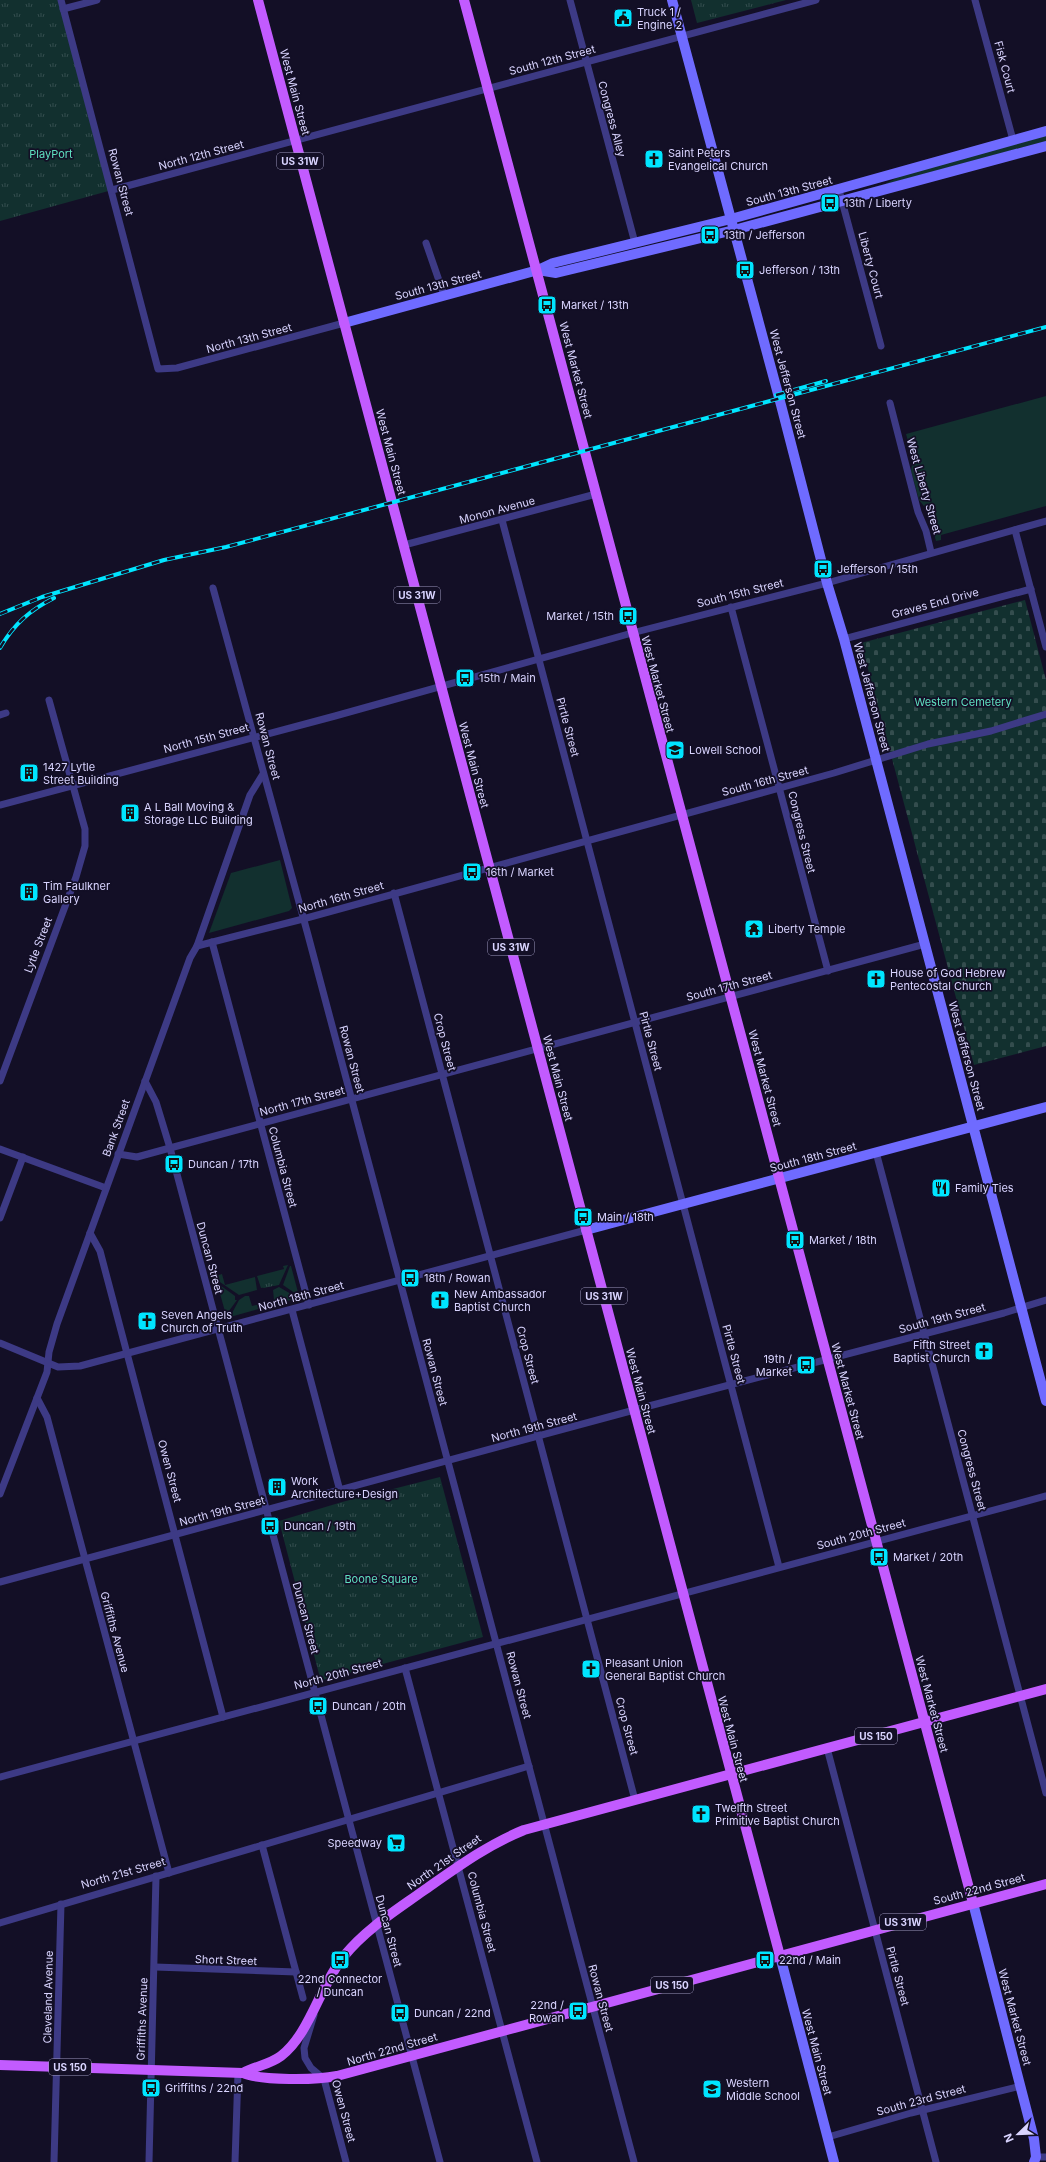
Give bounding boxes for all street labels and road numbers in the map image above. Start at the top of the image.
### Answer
street label: Fisk Court [991,40,1019,95]
street label: South 12th Street [507,42,597,78]
street label: West Main Street [277,47,313,137]
street label: Congress Alley [595,79,629,159]
street label: North 12th Street [157,137,246,173]
street label: Rowan Street [105,147,137,218]
road number: US 31W [277,153,323,169]
street label: South 13th Street [744,173,834,209]
street label: Liberty Court [855,230,887,300]
street label: South 13th Street [393,267,483,303]
street label: North 13th Street [205,320,294,356]
street label: West Market Street [556,320,596,420]
street label: West Jefferson Street [767,328,809,441]
street label: West Main Street [373,407,409,497]
street label: West Liberty Street [904,436,945,536]
street label: Monon Avenue [458,493,536,527]
street label: South 15th Street [695,575,785,611]
street label: Graves End Drive [890,585,980,621]
road number: US 31W [394,587,440,603]
street label: West Market Street [638,634,678,734]
street label: West Jefferson Street [851,641,893,754]
street label: Pirtle Street [553,696,583,759]
street label: Rowan Street [252,711,284,782]
street label: North 15th Street [162,720,251,756]
street label: West Main Street [456,720,492,810]
street label: South 16th Street [720,763,810,799]
street label: Congress Street [785,790,819,875]
street label: North 16th Street [297,878,386,916]
street label: Lytle Street [21,915,55,975]
road number: US 31W [488,939,534,955]
street label: South 17th Street [685,968,774,1004]
street label: West Jefferson Street [946,1000,988,1113]
street label: Pirtle Street [636,1010,666,1073]
street label: Crop Street [431,1011,460,1073]
street label: Rowan Street [336,1024,368,1095]
street label: West Market Street [745,1028,785,1128]
street label: West Main Street [540,1033,576,1123]
street label: North 17th Street [258,1083,346,1119]
street label: Bank Street [99,1097,133,1159]
street label: Columbia Street [265,1125,301,1209]
street label: South 18th Street [768,1139,858,1175]
street label: Duncan Street [194,1220,226,1296]
street label: North 18th Street [257,1278,346,1314]
road number: US 31W [581,1288,627,1304]
street label: South 19th Street [897,1300,987,1336]
street label: Pirtle Street [719,1323,749,1386]
street label: Crop Street [514,1324,543,1386]
street label: Rowan Street [419,1337,451,1408]
street label: West Market Street [828,1341,868,1441]
street label: West Main Street [623,1346,659,1436]
street label: North 19th Street [490,1409,579,1445]
street label: Congress Street [954,1428,990,1513]
street label: Owen Street [155,1438,185,1504]
street label: North 19th Street [178,1493,267,1529]
street label: South 20th Street [815,1515,907,1553]
street label: Duncan Street [290,1580,322,1656]
street label: Griffiths Avenue [97,1590,133,1674]
street label: Rowan Street [503,1650,535,1721]
street label: West Market Street [912,1654,952,1754]
street label: North 20th Street [293,1655,384,1692]
street label: West Main Street [715,1694,751,1784]
street label: Crop Street [613,1695,642,1757]
road number: US 150 [855,1728,897,1744]
street label: North 21st Street [404,1831,484,1893]
street label: North 21st Street [79,1854,167,1892]
street label: Columbia Street [464,1870,500,1954]
street label: South 22nd Street [932,1870,1027,1908]
street label: Duncan Street [373,1893,405,1969]
road number: US 31W [880,1914,926,1930]
street label: Pirtle Street [883,1945,913,2008]
street label: Cleveland Avenue [40,1950,56,2044]
street label: Short Street [195,1952,258,1968]
street label: Rowan Street [585,1963,617,2034]
street label: West Market Street [995,1967,1035,2067]
street label: Griffiths Avenue [134,1977,150,2061]
road number: US 150 [651,1977,693,1993]
street label: West Main Street [799,2007,835,2097]
street label: North 22nd Street [345,2029,439,2069]
road number: US 150 [49,2059,91,2075]
street label: Owen Street [329,2078,359,2144]
street label: South 23rd Street [875,2081,967,2119]

